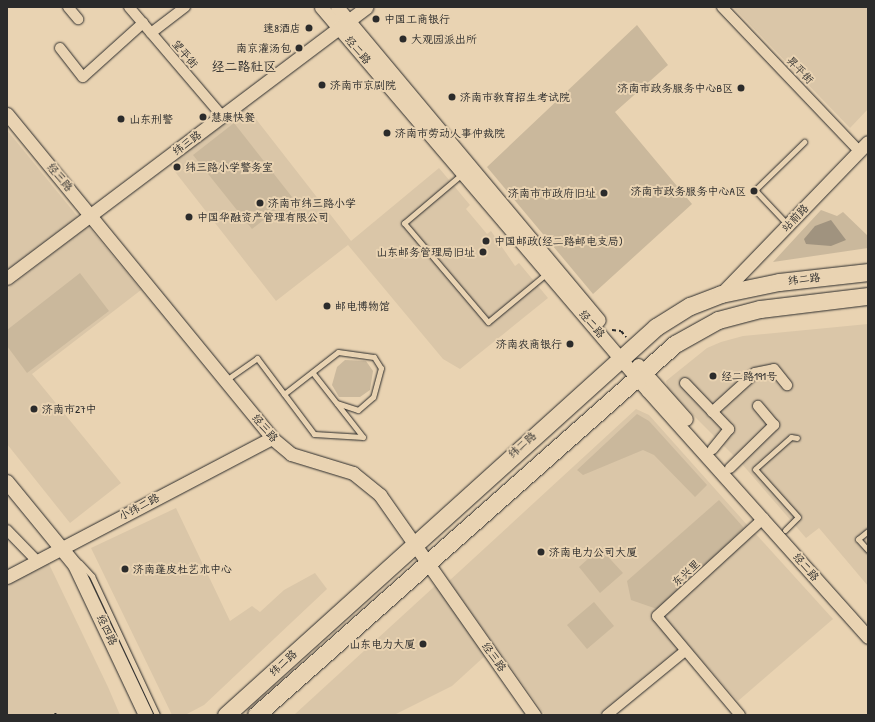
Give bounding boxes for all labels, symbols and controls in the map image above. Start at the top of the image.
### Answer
place label: 中国工商银行 [384,12,450,26]
marker: 中国工商银行 [371,14,381,24]
place label: 速8酒店 [263,21,301,35]
marker: 速8酒店 [304,23,314,33]
place label: 大观园派出所 [411,32,477,46]
street label: 经二路 [342,33,374,67]
marker: 大观园派出所 [398,34,408,44]
street label: 望平街 [169,37,201,71]
place label: 南京灌汤包 [236,41,291,55]
marker: 南京灌汤包 [294,43,304,53]
street label: 昇平街 [784,54,816,86]
district label: 经二路社区 [212,58,276,74]
place label: 济南市京剧院 [330,78,396,92]
marker: 济南市京剧院 [317,80,327,90]
place label: 济南市政务服务中心B区 [617,81,733,95]
marker: 济南市政务服务中心B区 [736,83,746,93]
place label: 济南市教育招生考试院 [460,90,570,104]
marker: 济南市教育招生考试院 [447,92,457,102]
place label: 慧康快餐 [211,110,255,124]
place label: 山东刑警 [129,112,173,126]
marker: 慧康快餐 [198,112,208,122]
marker: 山东刑警 [116,114,126,124]
place label: 济南市劳动人事仲裁院 [395,126,505,140]
street label: 纬三路 [170,128,204,158]
marker: 济南市劳动人事仲裁院 [382,128,392,138]
street label: 经三路 [44,160,76,194]
place label: 纬三路小学警务室 [185,160,273,174]
marker: 纬三路小学警务室 [172,162,182,172]
place label: 济南市政务服务中心A区 [631,184,746,198]
place label: 济南市市政府旧址 [508,186,596,200]
marker: 济南市政务服务中心A区 [749,186,759,196]
marker: 济南市市政府旧址 [599,188,609,198]
place label: 济南市纬三路小学 [268,196,356,210]
marker: 济南市纬三路小学 [255,198,265,208]
street label: 站前路 [779,202,811,234]
place label: 中国华融资产管理有限公司 [197,210,329,224]
marker: 中国华融资产管理有限公司 [184,212,194,222]
place label: 中国邮政(经二路邮电支局) [494,234,623,248]
marker: 中国邮政(经二路邮电支局) [481,236,491,246]
place label: 山东邮务管理局旧址 [376,245,475,259]
marker: 山东邮务管理局旧址 [478,247,488,257]
street label: 纬二路 [787,271,821,287]
place label: 邮电博物馆 [335,299,390,313]
marker: 邮电博物馆 [322,301,332,311]
street label: 经二路 [576,307,608,341]
place label: 济南农商银行 [496,337,562,351]
marker: 济南农商银行 [565,339,575,349]
place label: 经二路191号 [721,369,777,383]
marker: 经二路191号 [708,371,718,381]
place label: 济南市27中 [42,402,97,416]
marker: 济南市27中 [29,404,39,414]
street label: 经三路 [249,411,281,445]
street label: 纬二路 [505,429,539,461]
street label: 小纬二路 [116,491,162,523]
place label: 济南电力公司大厦 [549,545,637,559]
marker: 济南电力公司大厦 [536,547,546,557]
street label: 经二路 [790,550,822,584]
street label: 东兴里 [669,557,703,589]
place label: 济南蓬皮杜艺术中心 [133,562,232,576]
marker: 济南蓬皮杜艺术中心 [120,564,130,574]
street label: 经四路 [94,612,120,648]
place label: 山东电力大厦 [349,637,415,651]
marker: 山东电力大厦 [418,639,428,649]
street label: 经三路 [479,640,509,674]
street label: 纬二路 [266,647,300,679]

